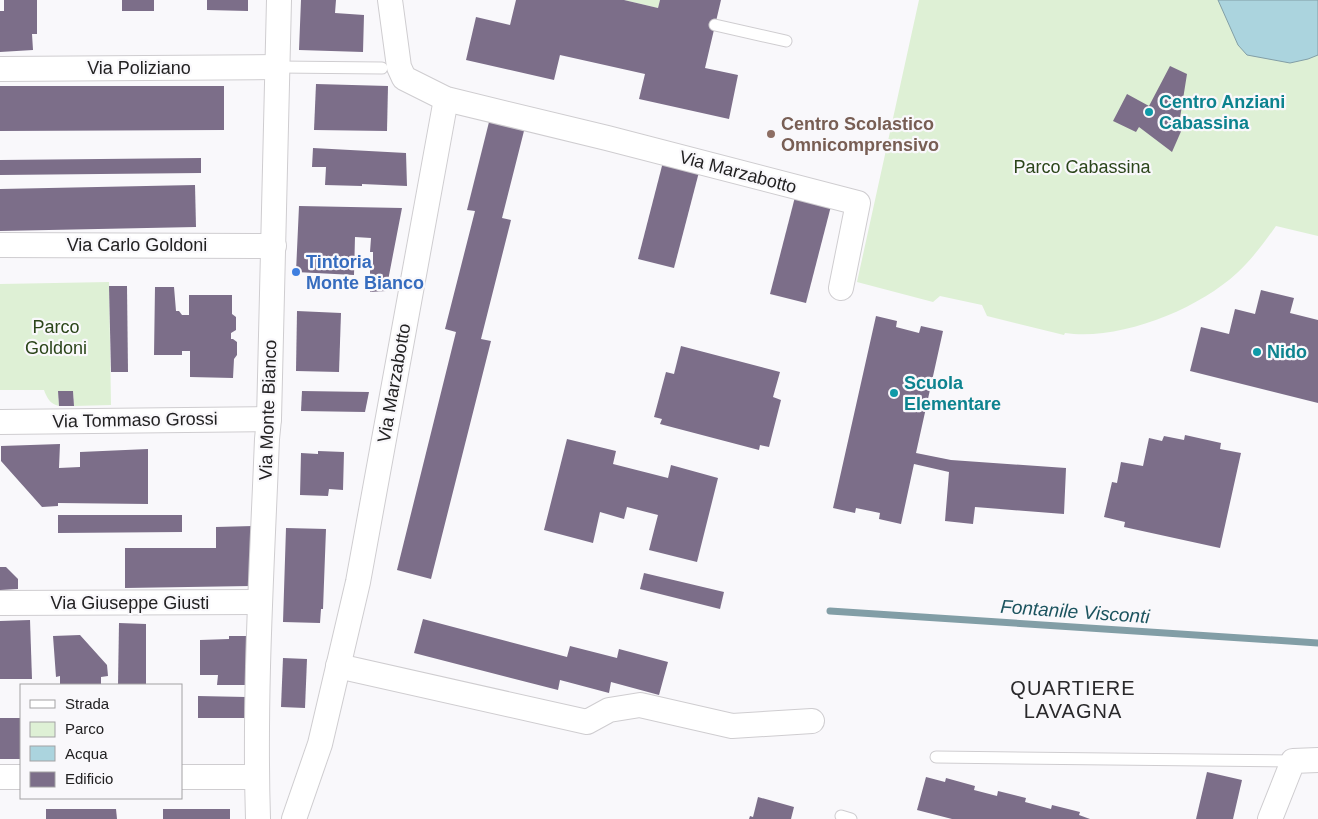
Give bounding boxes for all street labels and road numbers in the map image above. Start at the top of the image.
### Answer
street label: Via Poliziano [87,58,191,78]
street label: Via Marzabotto [677,147,799,197]
street label: Via Carlo Goldoni [67,235,207,255]
street label: Via Marzabotto [374,322,414,444]
street label: Via Monte Bianco [256,339,280,481]
street label: Via Tommaso Grossi [52,409,218,431]
street label: Via Giuseppe Giusti [51,593,209,613]

